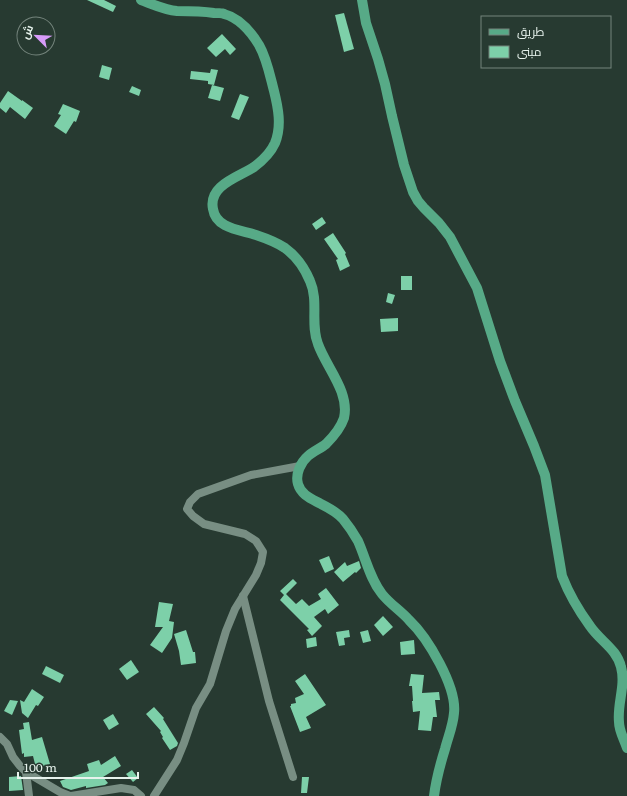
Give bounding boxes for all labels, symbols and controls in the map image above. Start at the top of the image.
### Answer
north arrow [16,16,56,56]
legend [481,16,611,68]
text: ش [16,22,36,41]
text: طريق [517,22,545,40]
text: مبنى [517,42,542,60]
scale bar [18,754,138,780]
text: 100 m [24,758,57,776]

